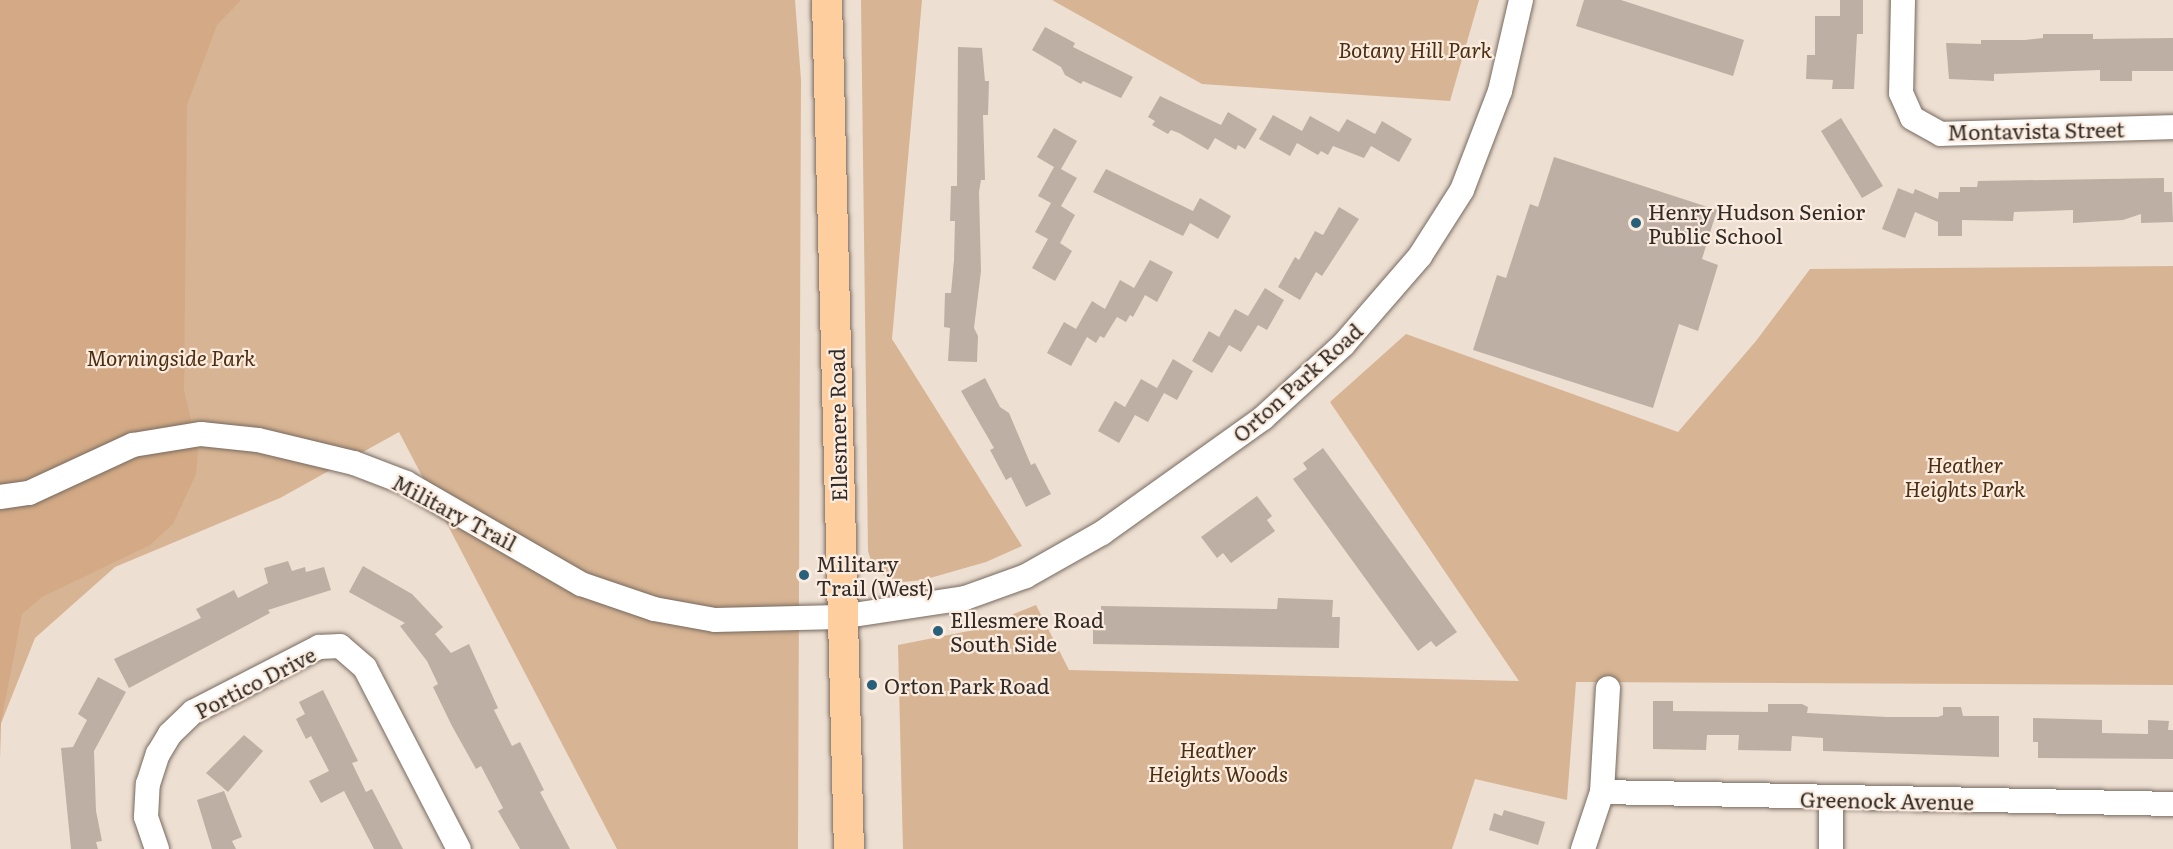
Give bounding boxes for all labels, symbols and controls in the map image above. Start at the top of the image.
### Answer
park label: Botany Hill Park [1338,36,1492,62]
street label: Montavista Street [1947,116,2125,144]
place label: Henry Hudson Senior Public School [1648,198,1865,248]
marker: Henry Hudson Senior Public School [1629,216,1643,230]
street label: Orton Park Road [1227,317,1367,447]
park label: Morningside Park [87,344,255,370]
street label: Ellesmere Road [823,348,851,502]
park label: Heather Heights Park [1904,451,2026,501]
street label: Military Trail [389,469,521,555]
place label: Military Trail (West) [816,550,934,600]
marker: Military Trail (West) [797,568,811,582]
place label: Ellesmere Road South Side [950,606,1104,656]
marker: Ellesmere Road South Side [931,624,945,638]
street label: Portico Drive [190,641,320,723]
place label: Orton Park Road [884,672,1050,698]
marker: Orton Park Road [865,678,879,692]
park label: Heather Heights Woods [1148,736,1288,786]
street label: Greenock Avenue [1800,786,1974,814]

